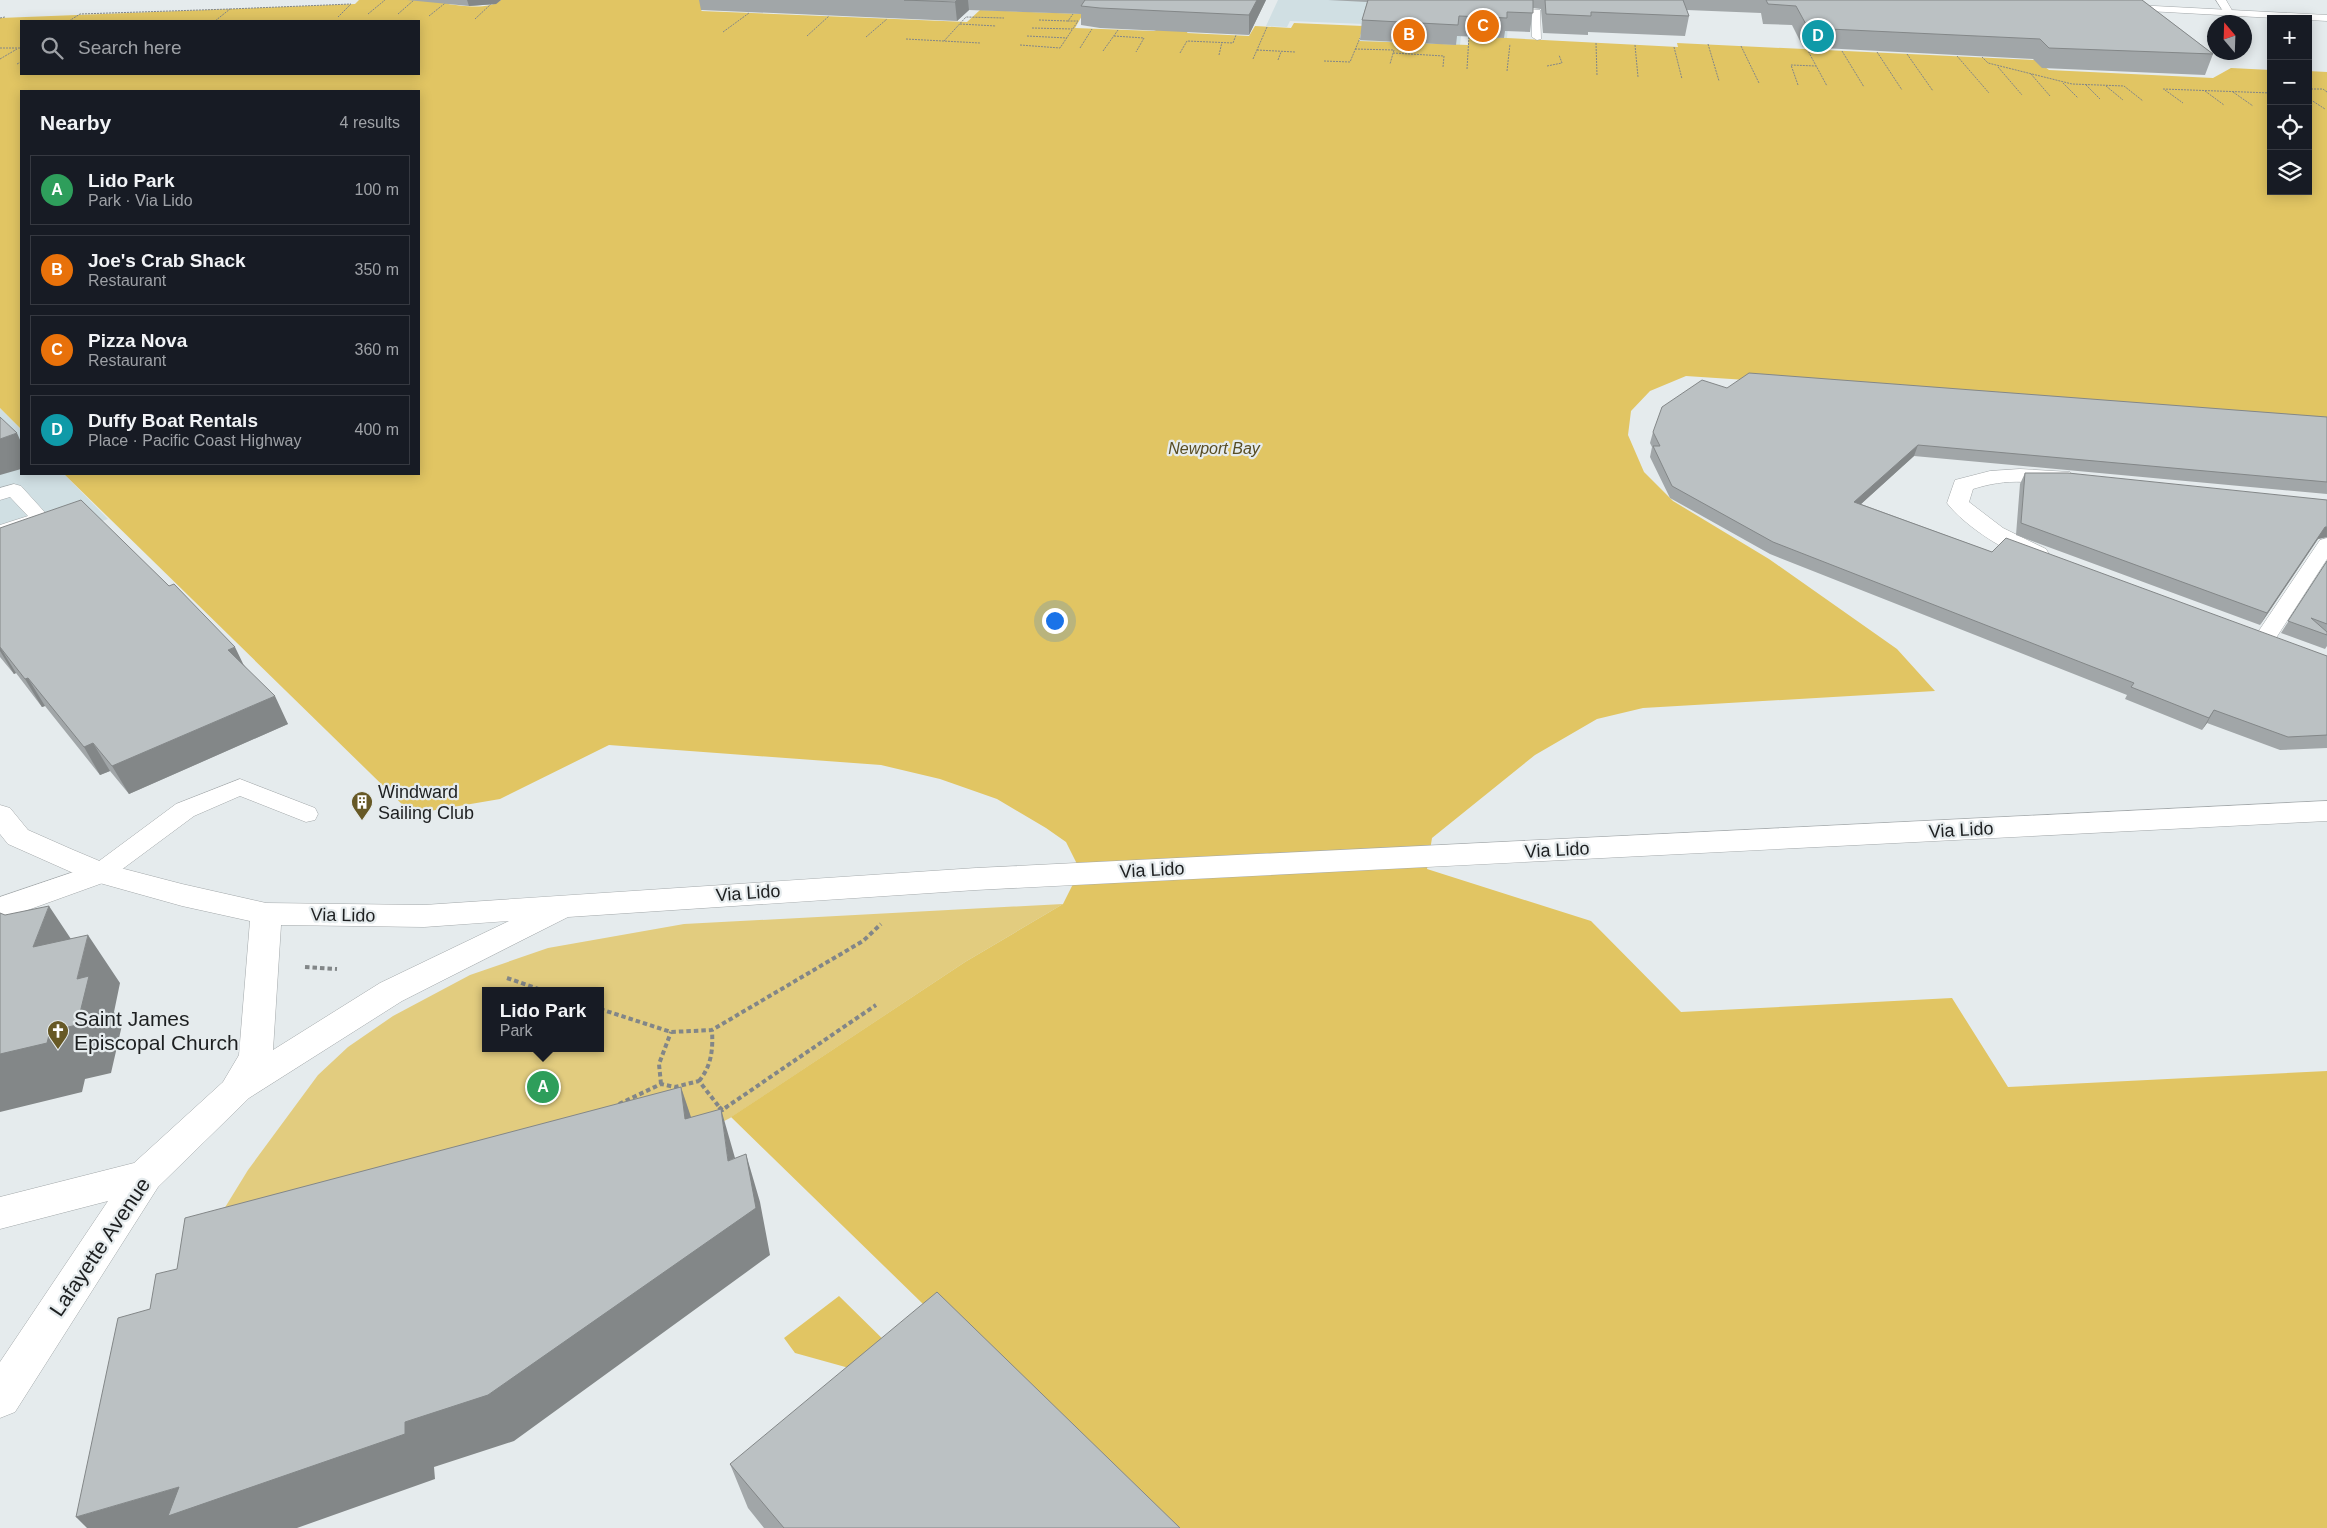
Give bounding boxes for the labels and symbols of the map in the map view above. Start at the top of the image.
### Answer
pin: C [1467,7,1499,45]
north arrow [2207,15,2252,60]
pin: B [1393,16,1425,54]
pin: D [1802,17,1834,55]
water label: Newport Bay [1168,440,1261,457]
your location [1042,608,1068,634]
place label: Windward Sailing Club [378,782,474,823]
building icon: Windward Sailing Club [350,790,374,821]
street label: Via Lido [1928,818,1994,842]
street label: Via Lido [1524,838,1590,862]
street label: Via Lido [1119,858,1185,882]
street label: Via Lido [715,881,781,905]
street label: Via Lido [310,904,376,926]
place label: Saint James Episcopal Church [74,1007,239,1054]
church icon: Saint James Episcopal Church [46,1019,70,1050]
pin: A [527,1068,559,1106]
street label: Lafayette Avenue [45,1173,154,1320]

